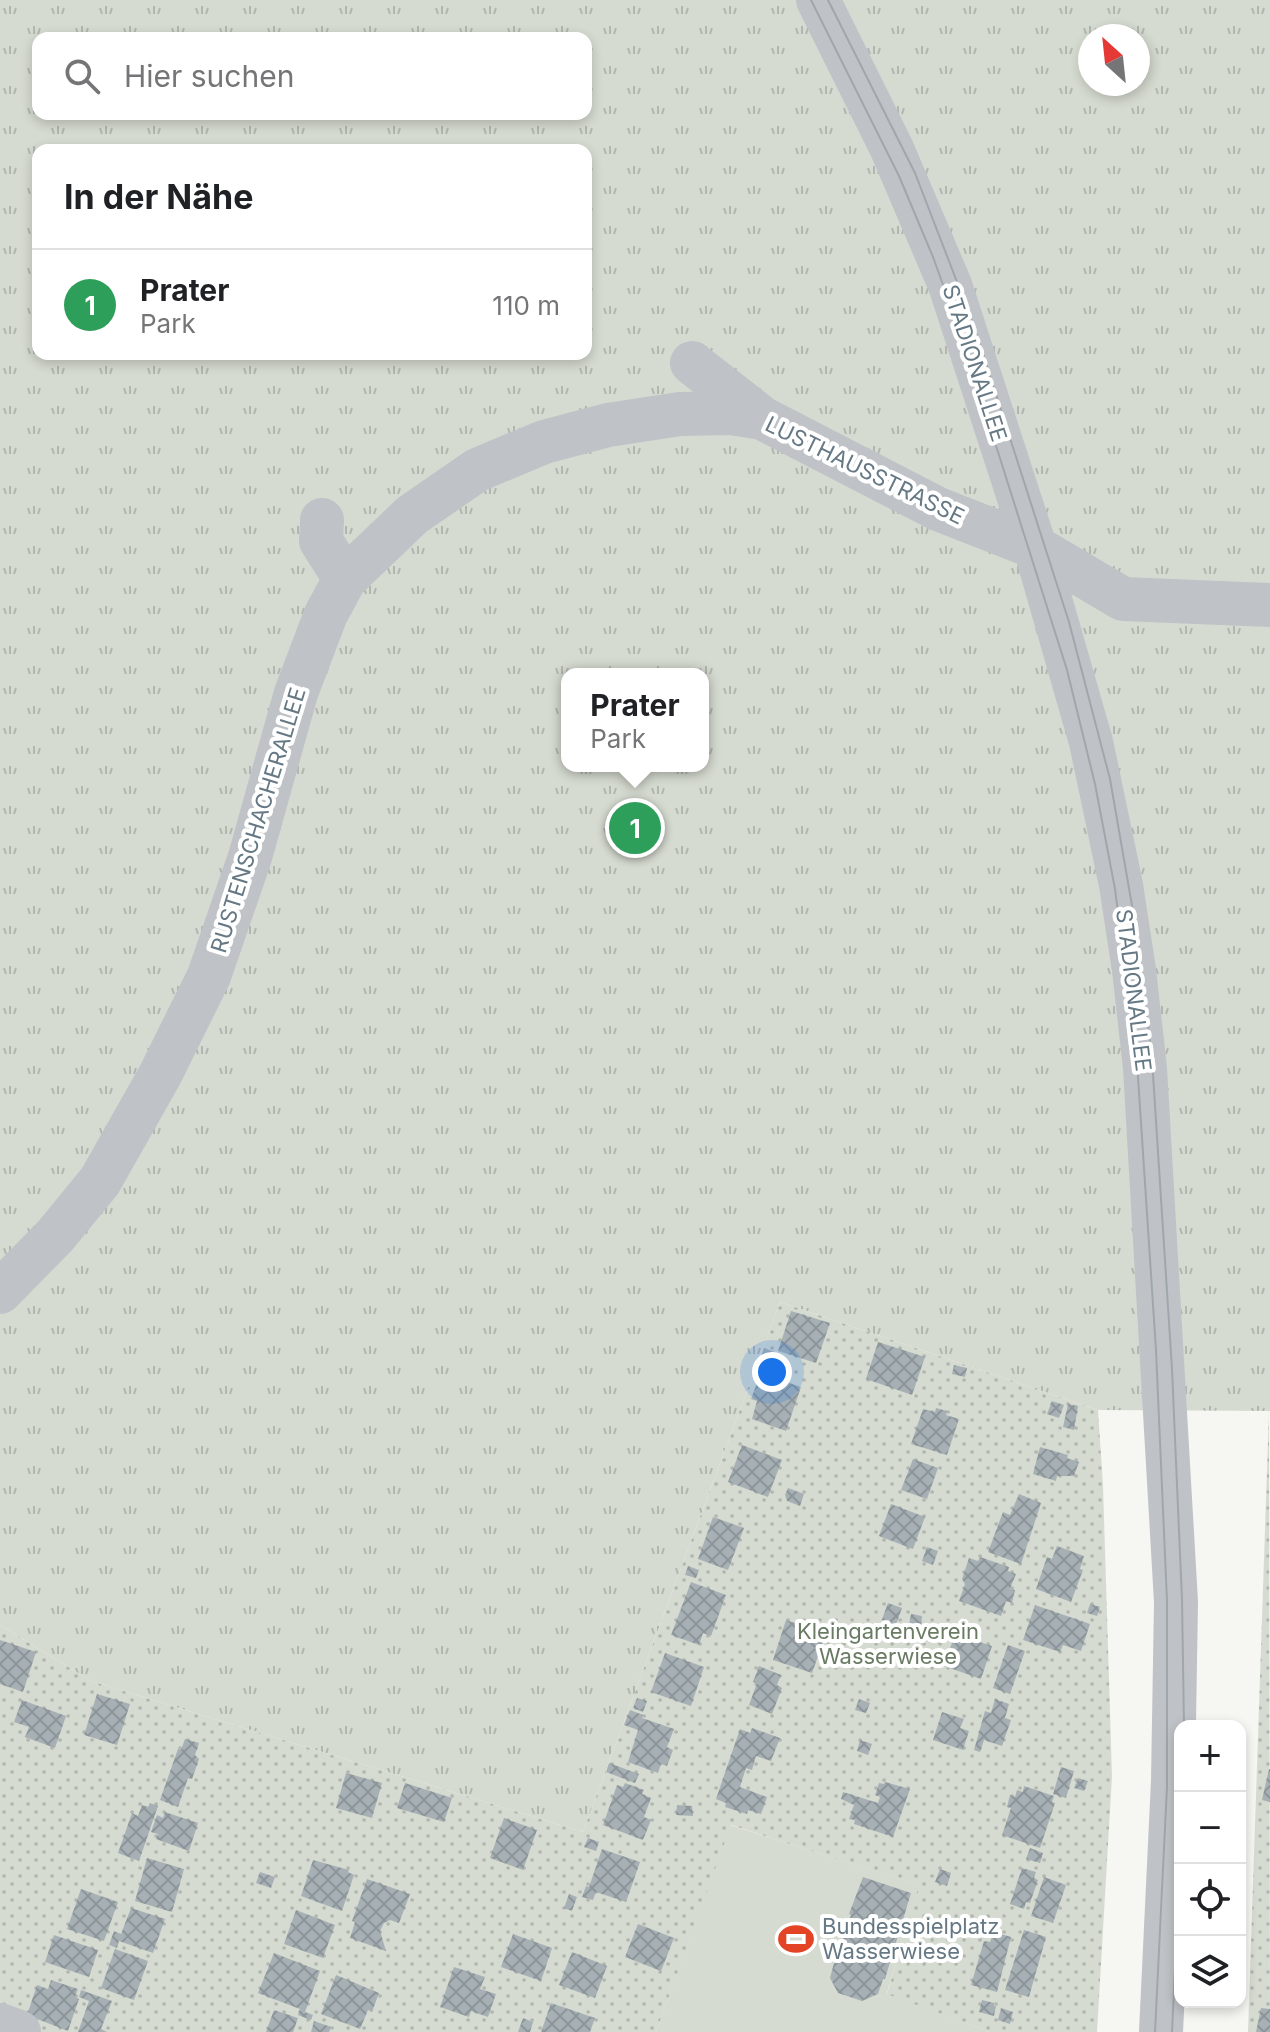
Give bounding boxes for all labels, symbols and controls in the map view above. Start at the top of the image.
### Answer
north arrow [1078,24,1150,96]
search box [32,32,592,120]
icon: search [60,54,104,98]
text: Hier suchen [124,58,294,94]
text: In der Nähe [64,176,253,217]
text: Prater [140,272,229,308]
street label: STADIONALLEE [937,281,1013,445]
text: 1 [84,290,96,321]
text: 110 m [492,290,560,321]
text: Park [140,308,196,339]
street label: LUSTHAUSSTRASSE [761,411,969,529]
popup [561,668,709,772]
street label: RUSTENSCHACHERALLEE [205,684,311,956]
text: Prater [590,687,680,723]
text: Park [590,723,646,754]
pin: 1 [609,798,661,858]
street label: STADIONALLEE [1111,907,1157,1073]
your location [752,1352,792,1392]
park label: Kleingartenverein Wasserwiese [797,1618,979,1669]
map controls [1174,1720,1246,2008]
button: + [1174,1720,1246,1792]
button: − [1174,1792,1246,1864]
button: locate [1174,1864,1246,1936]
place label: Bundesspielplatz Wasserwiese [822,1913,999,1964]
sports icon: Bundesspielplatz Wasserwiese [777,1920,815,1958]
button: layers [1174,1936,1246,2008]

